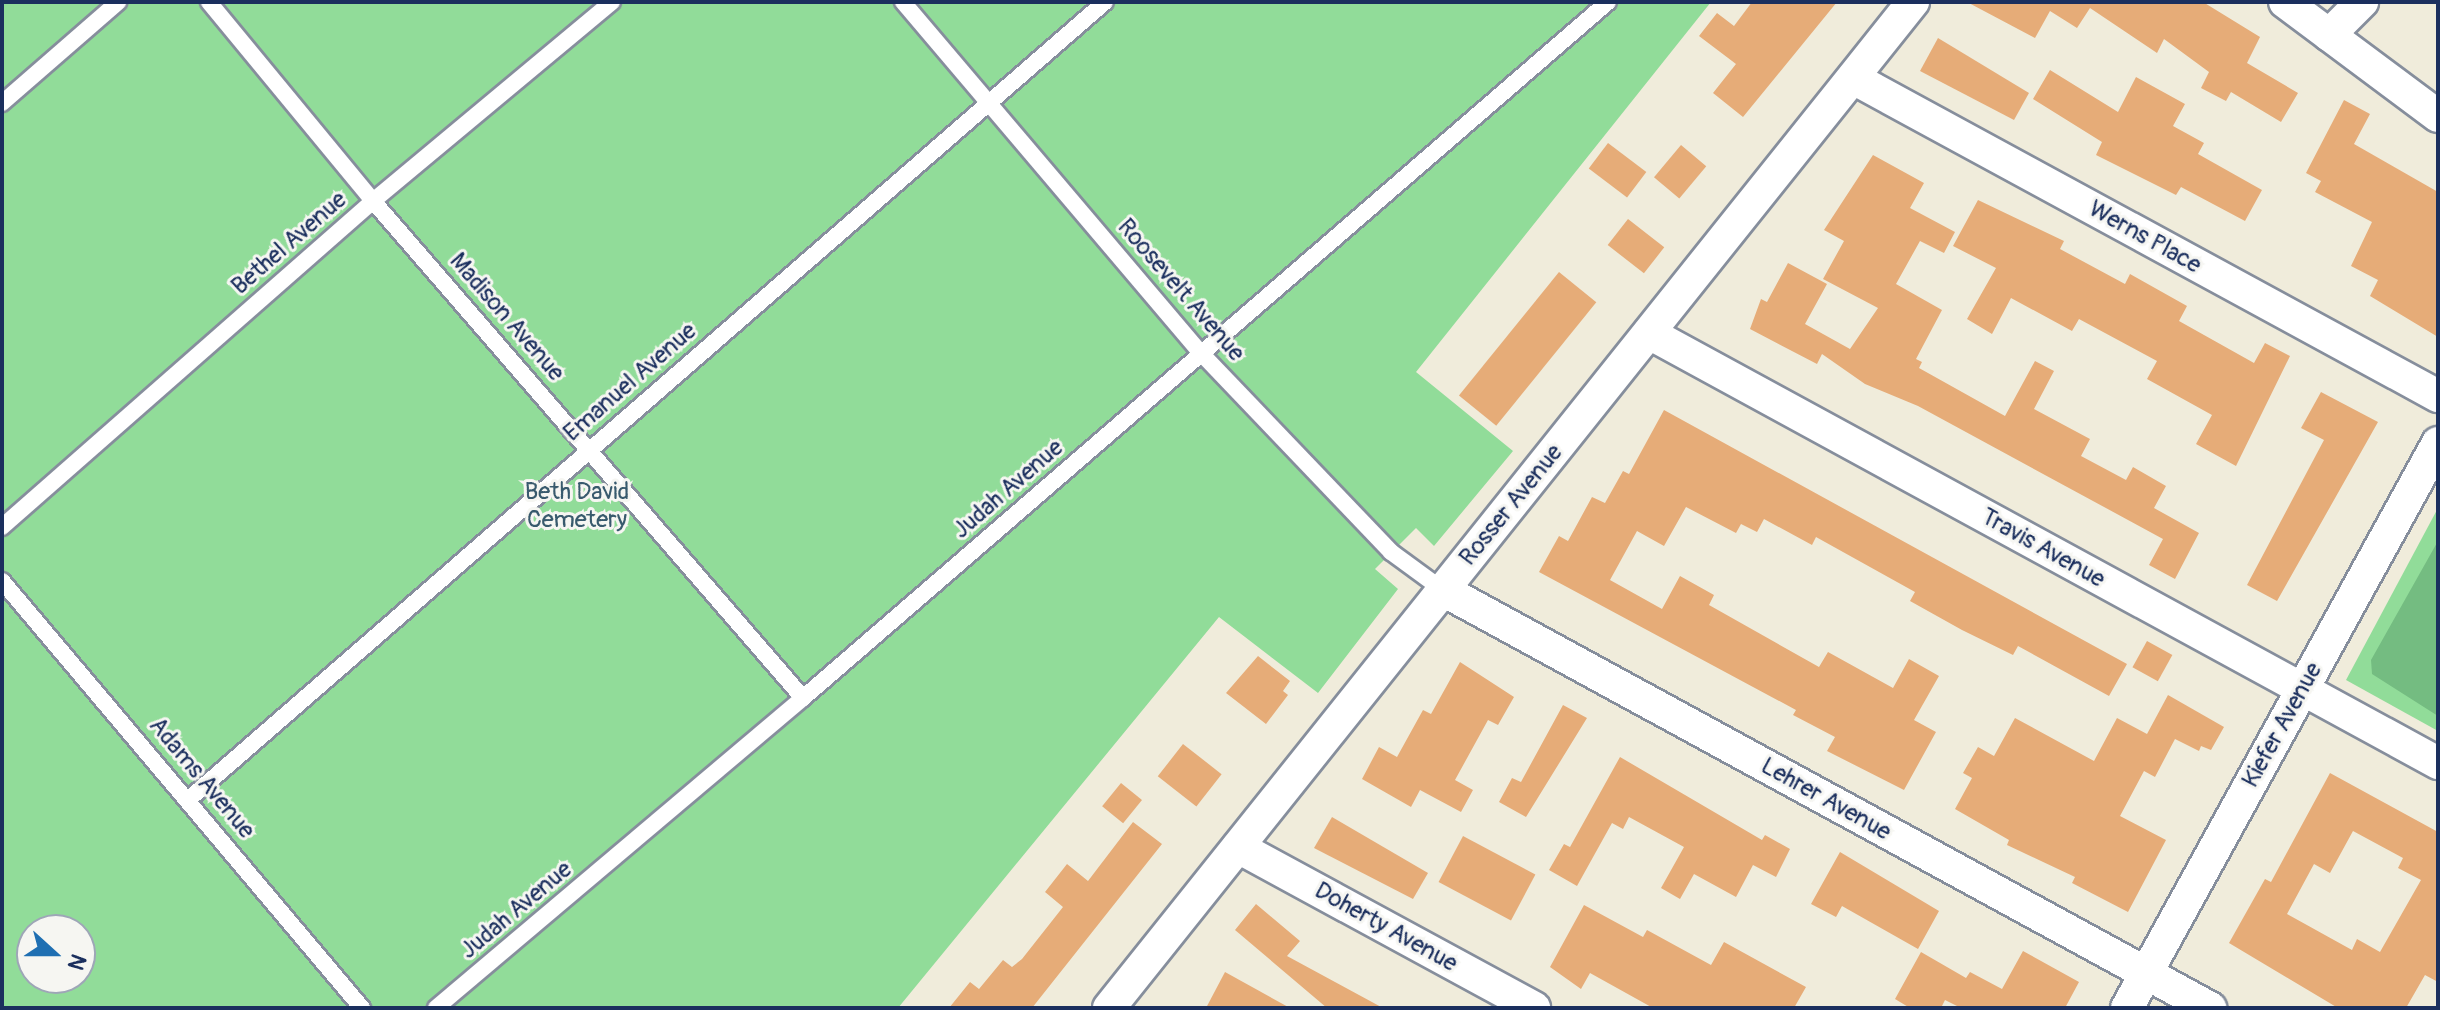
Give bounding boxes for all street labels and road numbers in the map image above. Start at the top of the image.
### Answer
street label: Bethel Avenue [226,185,352,301]
street label: Werns Place [2084,194,2206,280]
street label: Roosevelt Avenue [1111,213,1251,367]
street label: Madison Avenue [444,247,570,387]
street label: Emanuel Avenue [558,317,702,447]
street label: Judah Avenue [947,433,1069,545]
street label: Rosser Avenue [1453,439,1569,571]
street label: Travis Avenue [1976,502,2110,594]
street label: Kiefer Avenue [2236,658,2328,792]
street label: Adams Avenue [143,712,261,844]
street label: Lehrer Avenue [1756,751,1896,847]
street label: Judah Avenue [454,855,578,965]
street label: Doherty Avenue [1310,876,1462,978]

